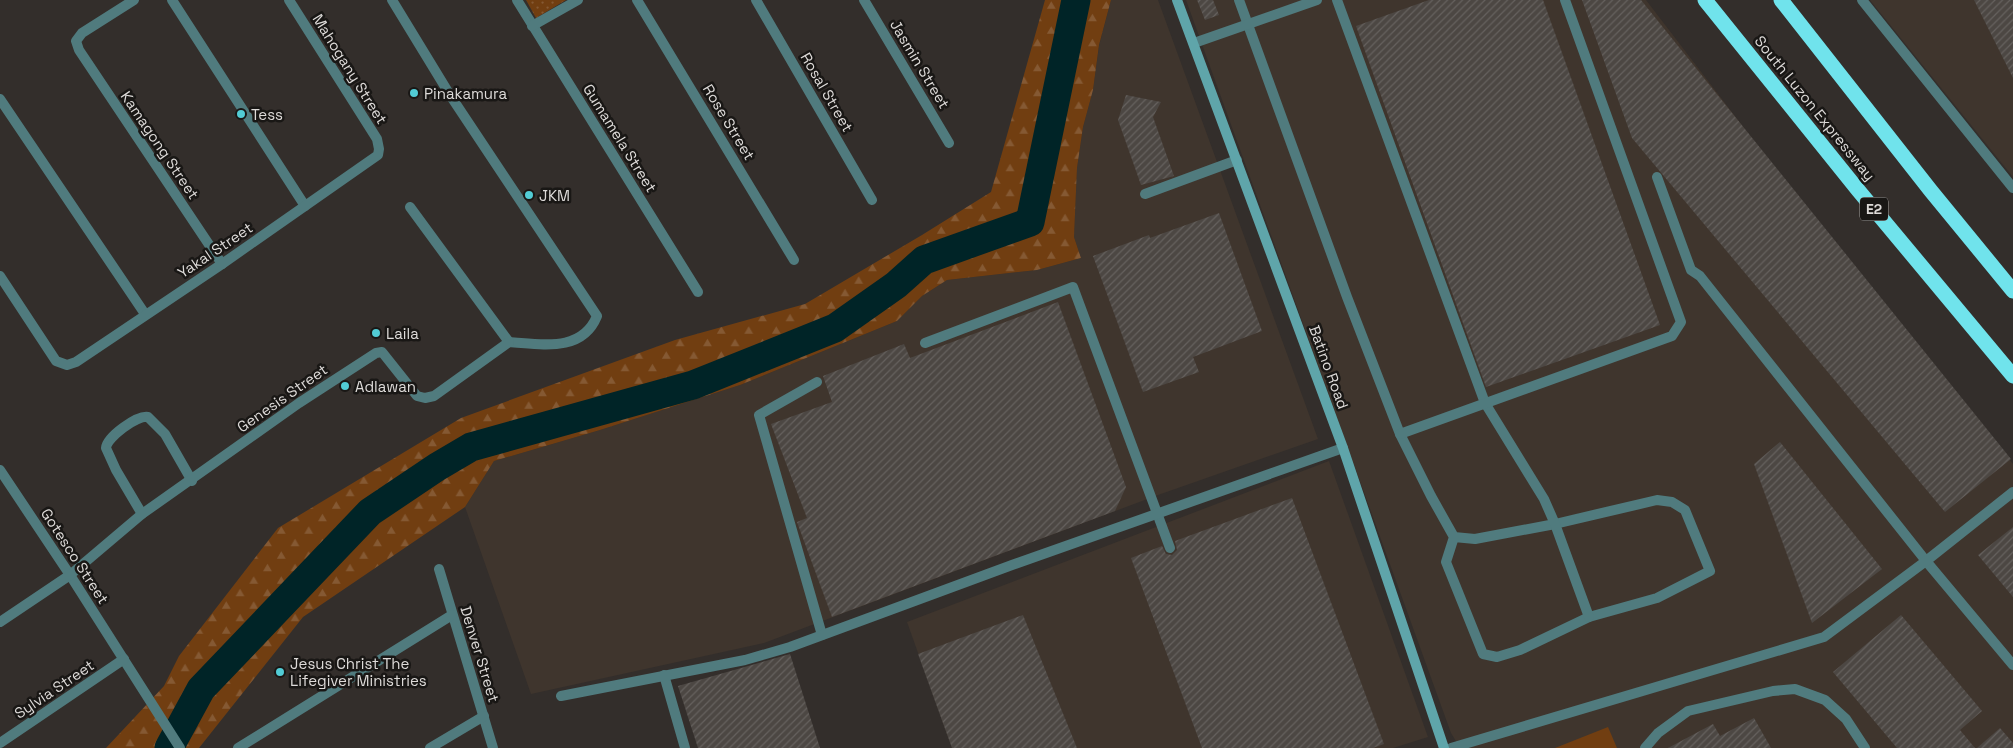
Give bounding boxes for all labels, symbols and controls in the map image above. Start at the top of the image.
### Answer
street label: Mahogany Street [308,10,392,128]
street label: Jasmin Street [886,16,954,112]
street label: South Luzon Expressway [1751,32,1879,184]
street label: Rosal Street [797,49,857,135]
street label: Gumamela Street [579,80,661,196]
street label: Rose Street [699,81,759,163]
place label: Pinakamura [424,84,507,103]
street label: Kamagong Street [117,87,203,203]
marker: Pinakamura [408,87,420,99]
place label: Tess [251,105,283,124]
marker: Tess [235,108,247,120]
place label: JKM [539,186,570,205]
marker: JKM [523,189,535,201]
road number: E2 [1860,198,1888,220]
street label: Yakal Street [174,218,256,282]
street label: Batino Road [1305,323,1353,411]
place label: Laila [386,324,419,343]
marker: Laila [370,327,382,339]
street label: Genesis Street [233,360,331,436]
place label: Adlawan [355,377,416,396]
marker: Adlawan [339,380,351,392]
street label: Gotesco Street [37,505,113,607]
street label: Denver Street [456,604,504,705]
place label: Jesus Christ The Lifegiver Ministries [290,654,427,690]
street label: Sylvia Street [10,655,98,723]
marker: Jesus Christ The Lifegiver Ministries [274,666,286,678]

